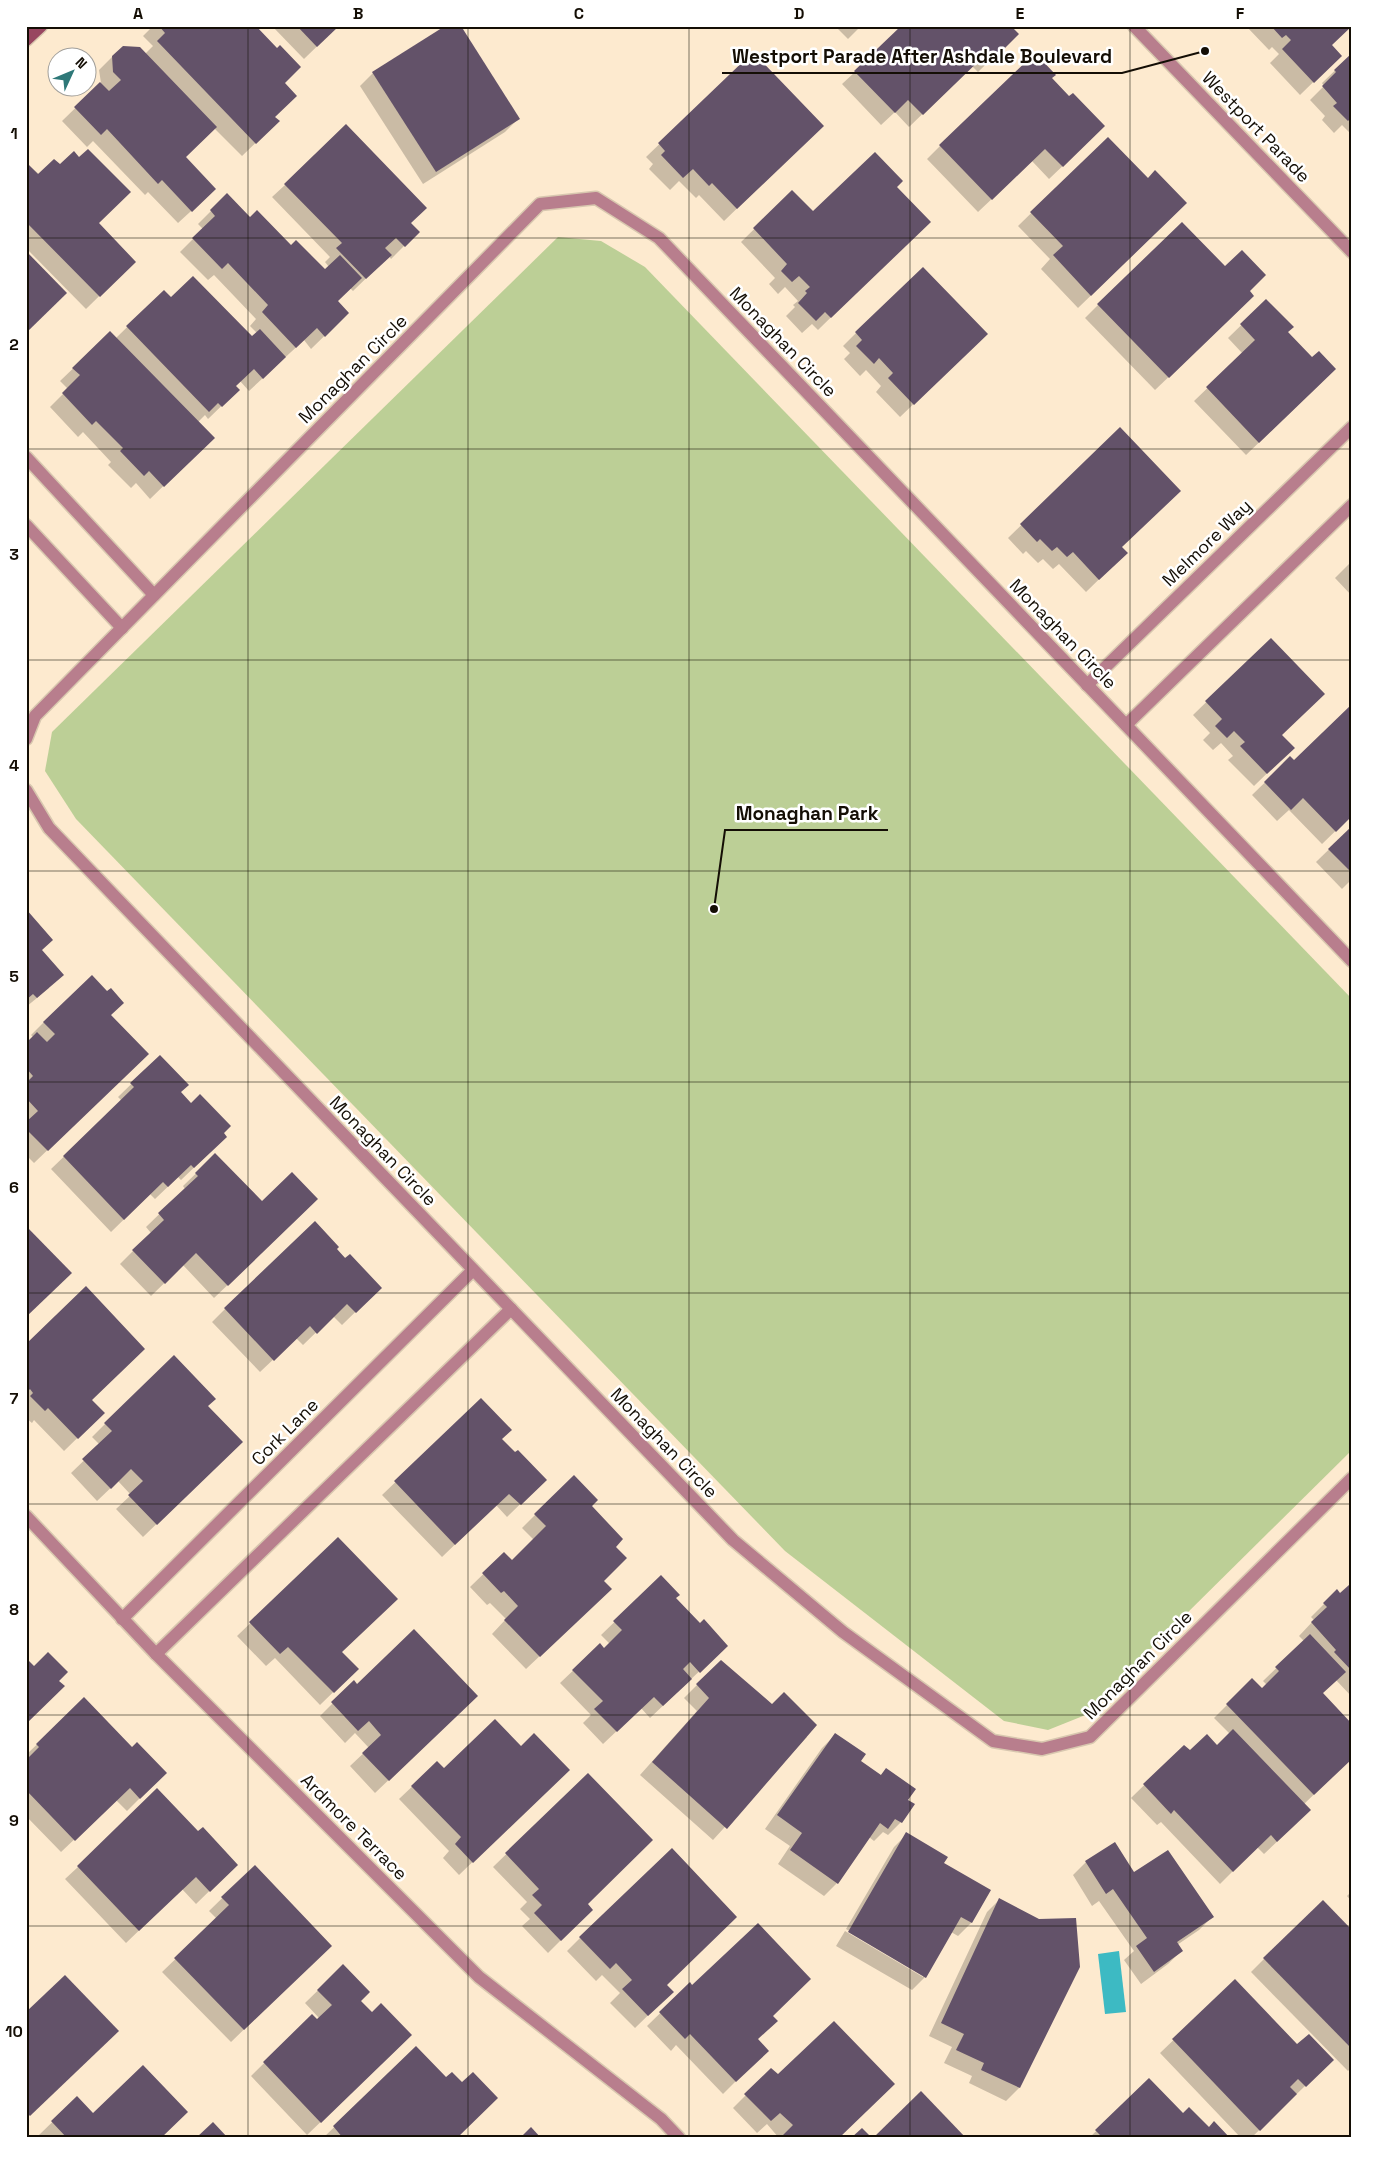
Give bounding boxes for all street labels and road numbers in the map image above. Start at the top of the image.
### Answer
street label: Westport Parade [1197,66,1315,187]
street label: Monaghan Circle [725,282,842,402]
street label: Monaghan Circle [293,309,412,428]
street label: Melmore Way [1157,494,1256,591]
street label: Monaghan Circle [1005,574,1122,694]
street label: Monaghan Circle [325,1091,442,1211]
street label: Monaghan Circle [606,1383,723,1503]
street label: Cork Lane [246,1393,323,1470]
street label: Monaghan Circle [1078,1605,1197,1724]
street label: Ardmore Terrace [296,1768,413,1885]

